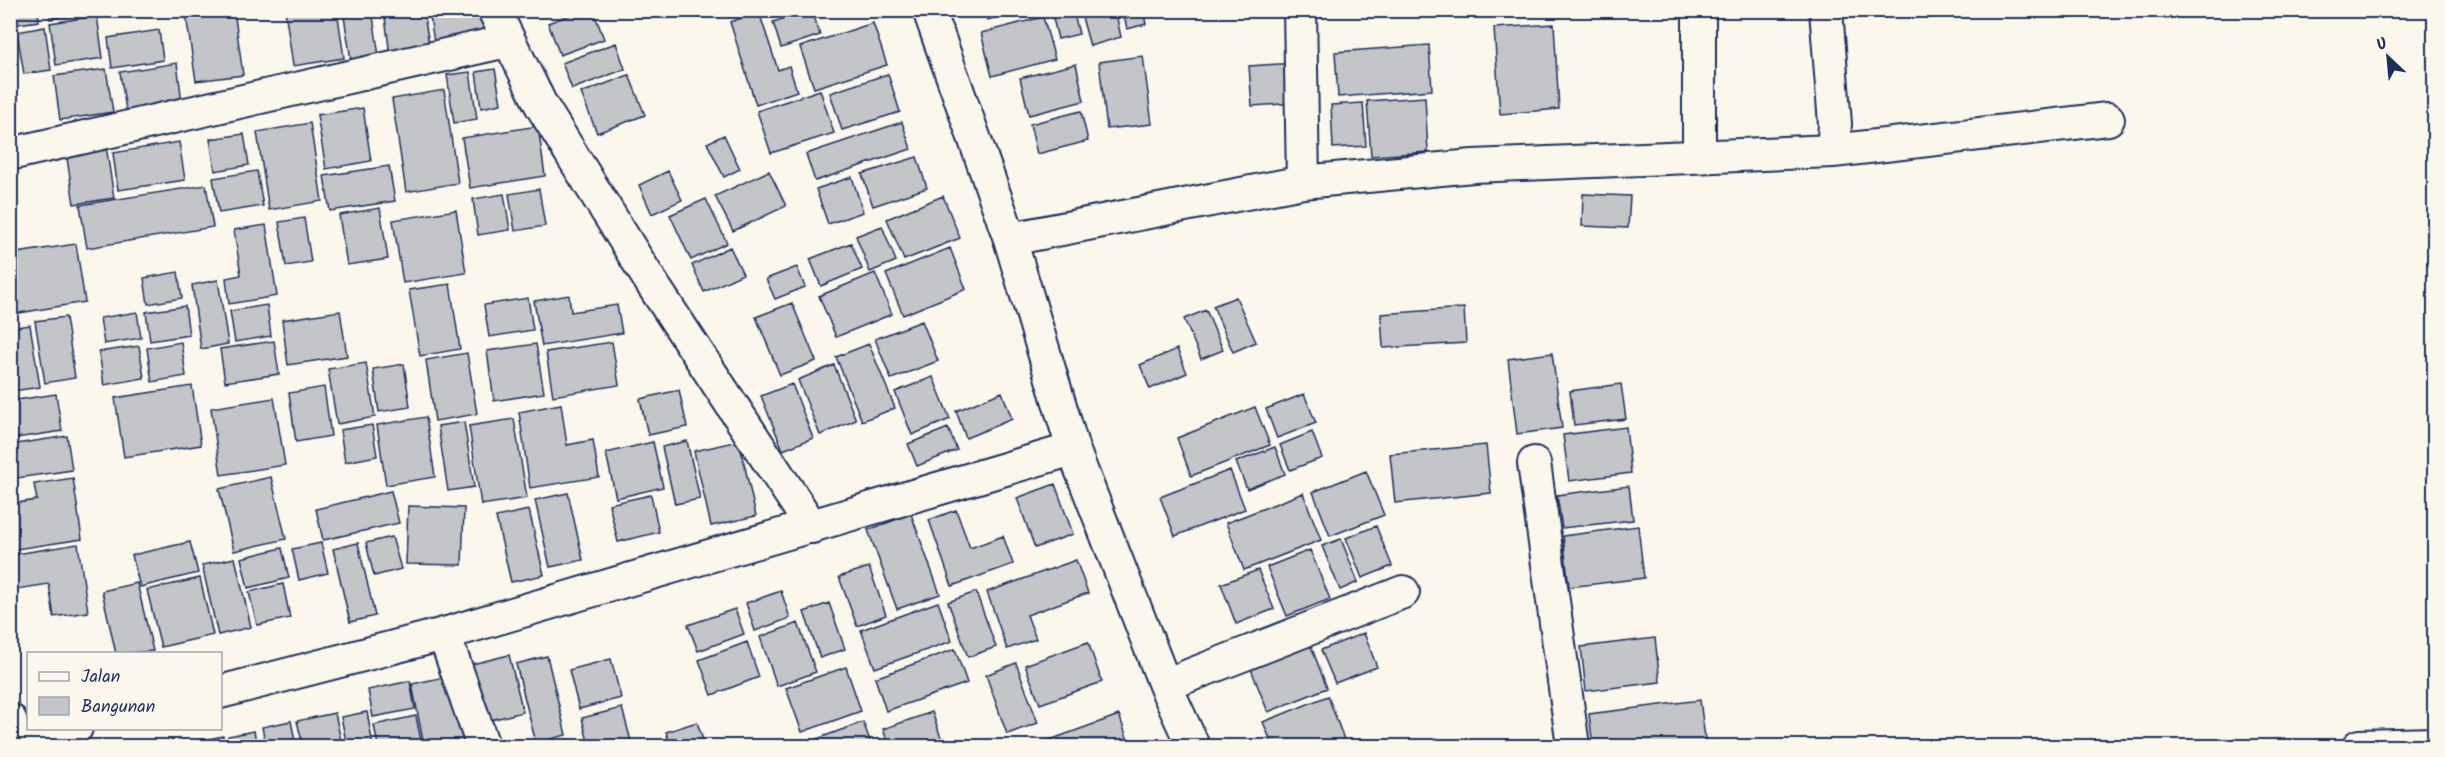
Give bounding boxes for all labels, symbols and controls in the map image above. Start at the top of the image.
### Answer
north arrow [2358,27,2418,87]
text: U [2372,31,2392,58]
legend [27,652,222,730]
text: Jalan [81,663,120,692]
text: Bangunan [81,693,155,722]

